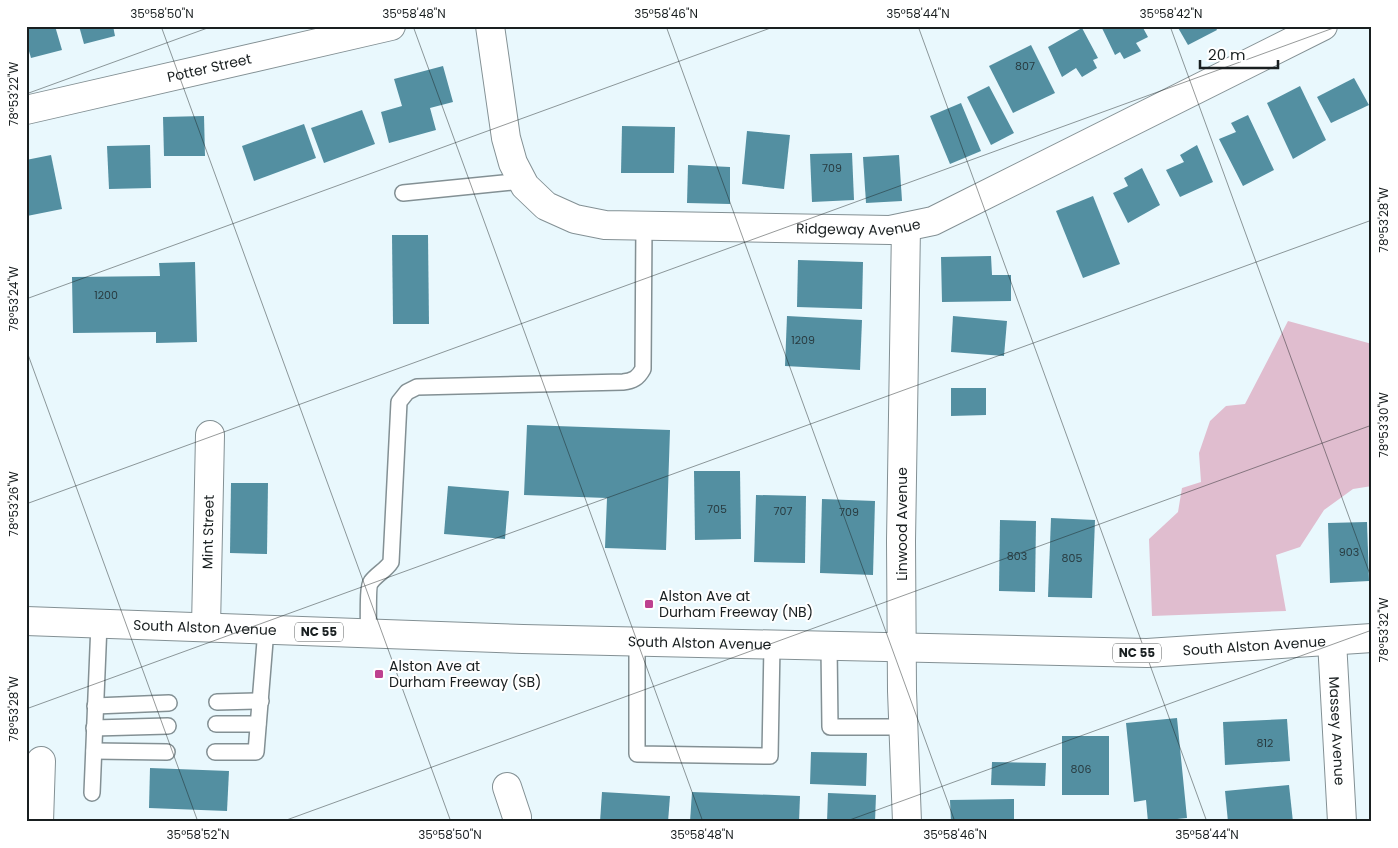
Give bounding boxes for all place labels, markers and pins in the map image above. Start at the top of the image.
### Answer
place label: Alston Ave at Durham Freeway (NB) [659,586,813,622]
marker: Alston Ave at Durham Freeway (NB) [643,598,655,610]
place label: Alston Ave at Durham Freeway (SB) [389,656,541,692]
marker: Alston Ave at Durham Freeway (SB) [373,668,385,680]

